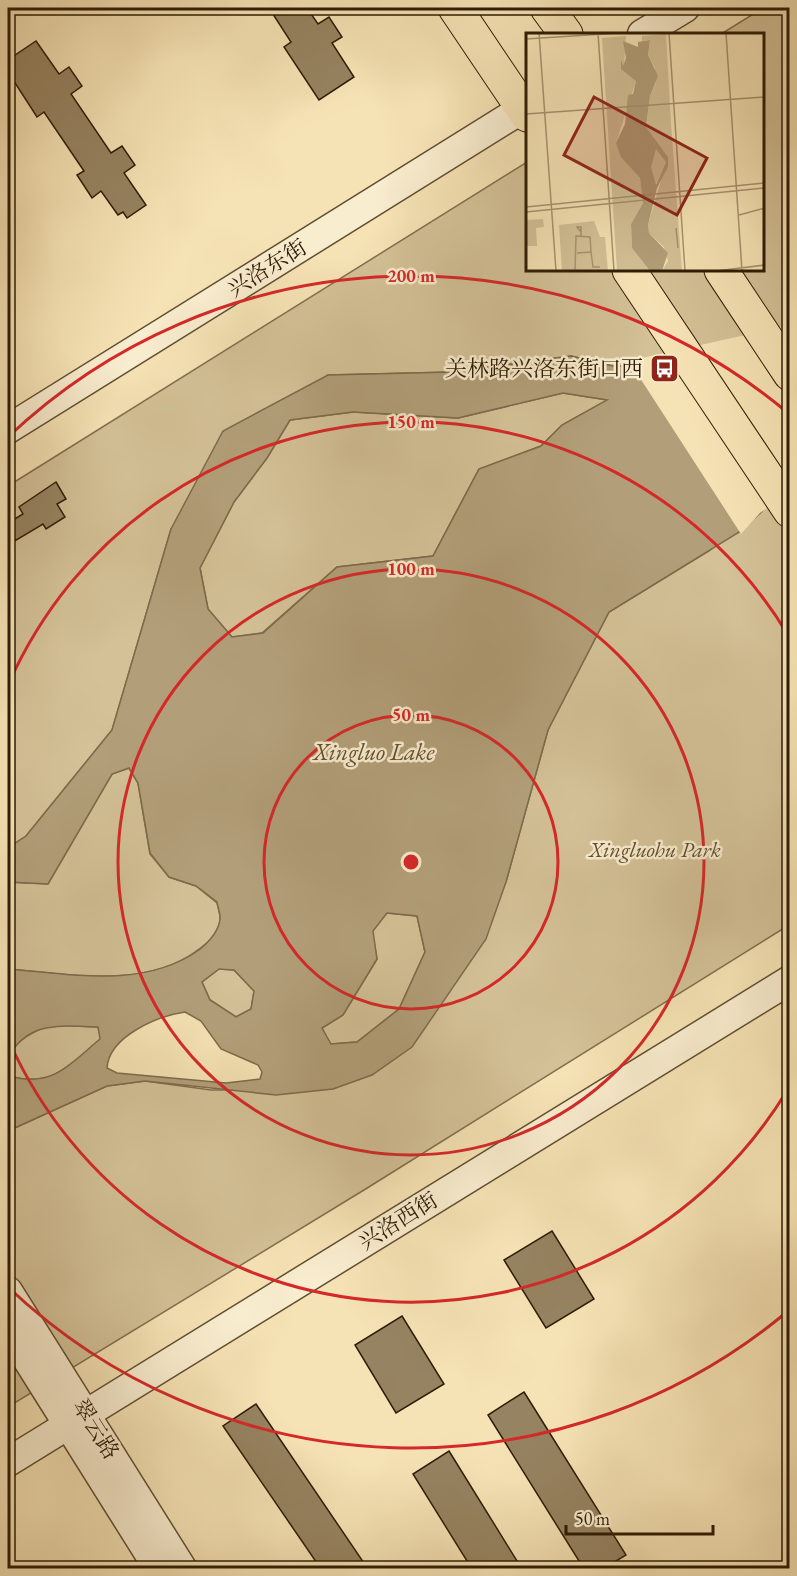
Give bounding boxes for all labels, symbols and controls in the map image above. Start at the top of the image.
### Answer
inset map [526,33,764,272]
street label: 兴洛东街 [222,232,312,304]
text: 200 m [387,264,435,287]
bus stop icon: 关林路兴洛东街口西 [648,352,680,384]
place label: 关林路兴洛东街口西 [445,354,643,383]
text: 150 m [387,410,435,433]
text: 100 m [387,557,435,580]
text: 50 m [392,703,430,726]
water label: Xingluo Lake [312,736,435,767]
park label: Xingluohu Park [587,835,721,864]
centre of rings [401,852,421,872]
street label: 兴洛西街 [353,1185,443,1257]
street label: 翠云路 [66,1393,126,1465]
scale bar [566,1498,713,1536]
text: 50 m [575,1507,610,1530]

